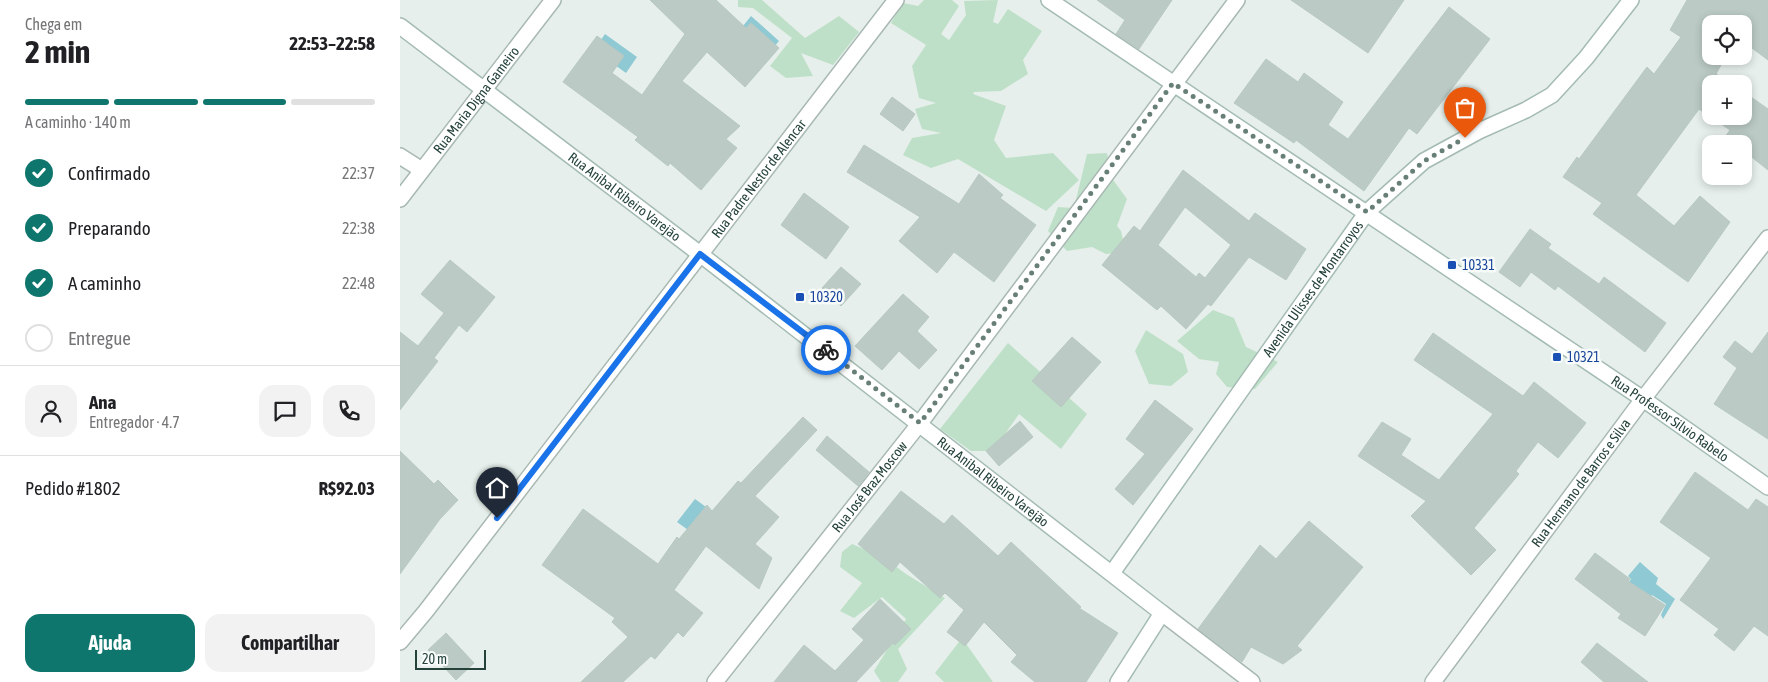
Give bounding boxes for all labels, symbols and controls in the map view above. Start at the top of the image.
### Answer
text: Chega em [25,15,82,33]
map controls [1702,15,1752,185]
button: locate [1702,15,1752,65]
text: 22:53–22:58 [289,32,375,54]
text: 2 min [25,33,90,70]
street label: Rua Maria Digna Gameiro [430,43,522,157]
button: + [1702,75,1752,125]
pin [1444,87,1486,138]
icon: bag [1451,94,1479,122]
text: A caminho · 140 m [25,113,131,131]
street label: Rua Padre Nestor de Alencar [708,116,810,241]
button: − [1702,135,1752,185]
street label: Rua Anibal Ribeiro Varejão [565,149,684,244]
icon: check [25,159,53,187]
text: Confirmado [68,162,150,184]
text: 22:37 [342,164,375,182]
icon: check [25,214,53,242]
text: Preparando [68,217,151,239]
street label: Avenida Ulisses de Montarroyos [1259,218,1366,360]
text: 22:38 [342,219,375,237]
place label: 10331 [1462,257,1495,273]
marker: 10331 [1446,259,1458,271]
icon: check [25,269,53,297]
text: A caminho [68,272,141,294]
text: 22:48 [342,274,375,292]
place label: 10320 [810,289,843,305]
marker: 10320 [794,291,806,303]
courier [801,325,851,375]
text: Entregue [68,327,131,349]
icon: bike [812,336,840,364]
place label: 10321 [1567,349,1600,365]
marker: 10321 [1551,351,1563,363]
street label: Rua Professor Silvio Rabelo [1608,372,1732,465]
button: person [25,385,77,437]
button: chat [259,385,311,437]
button: phone [323,385,375,437]
text: Ana [89,391,116,413]
text: Entregador · 4.7 [89,413,180,431]
street label: Rua Hermano de Barros e Silva [1528,416,1634,550]
street label: Rua Anibal Ribeiro Varejão [934,433,1052,530]
street label: Rua José Braz Moscow [829,438,911,535]
pin [476,467,518,518]
icon: home [483,474,511,502]
text: Pedido #1802 [25,477,121,499]
text: R$92.03 [318,477,375,499]
button: Ajuda [25,614,195,672]
button: Compartilhar [205,614,375,672]
scale bar [415,647,486,670]
text: 20 m [422,651,447,667]

